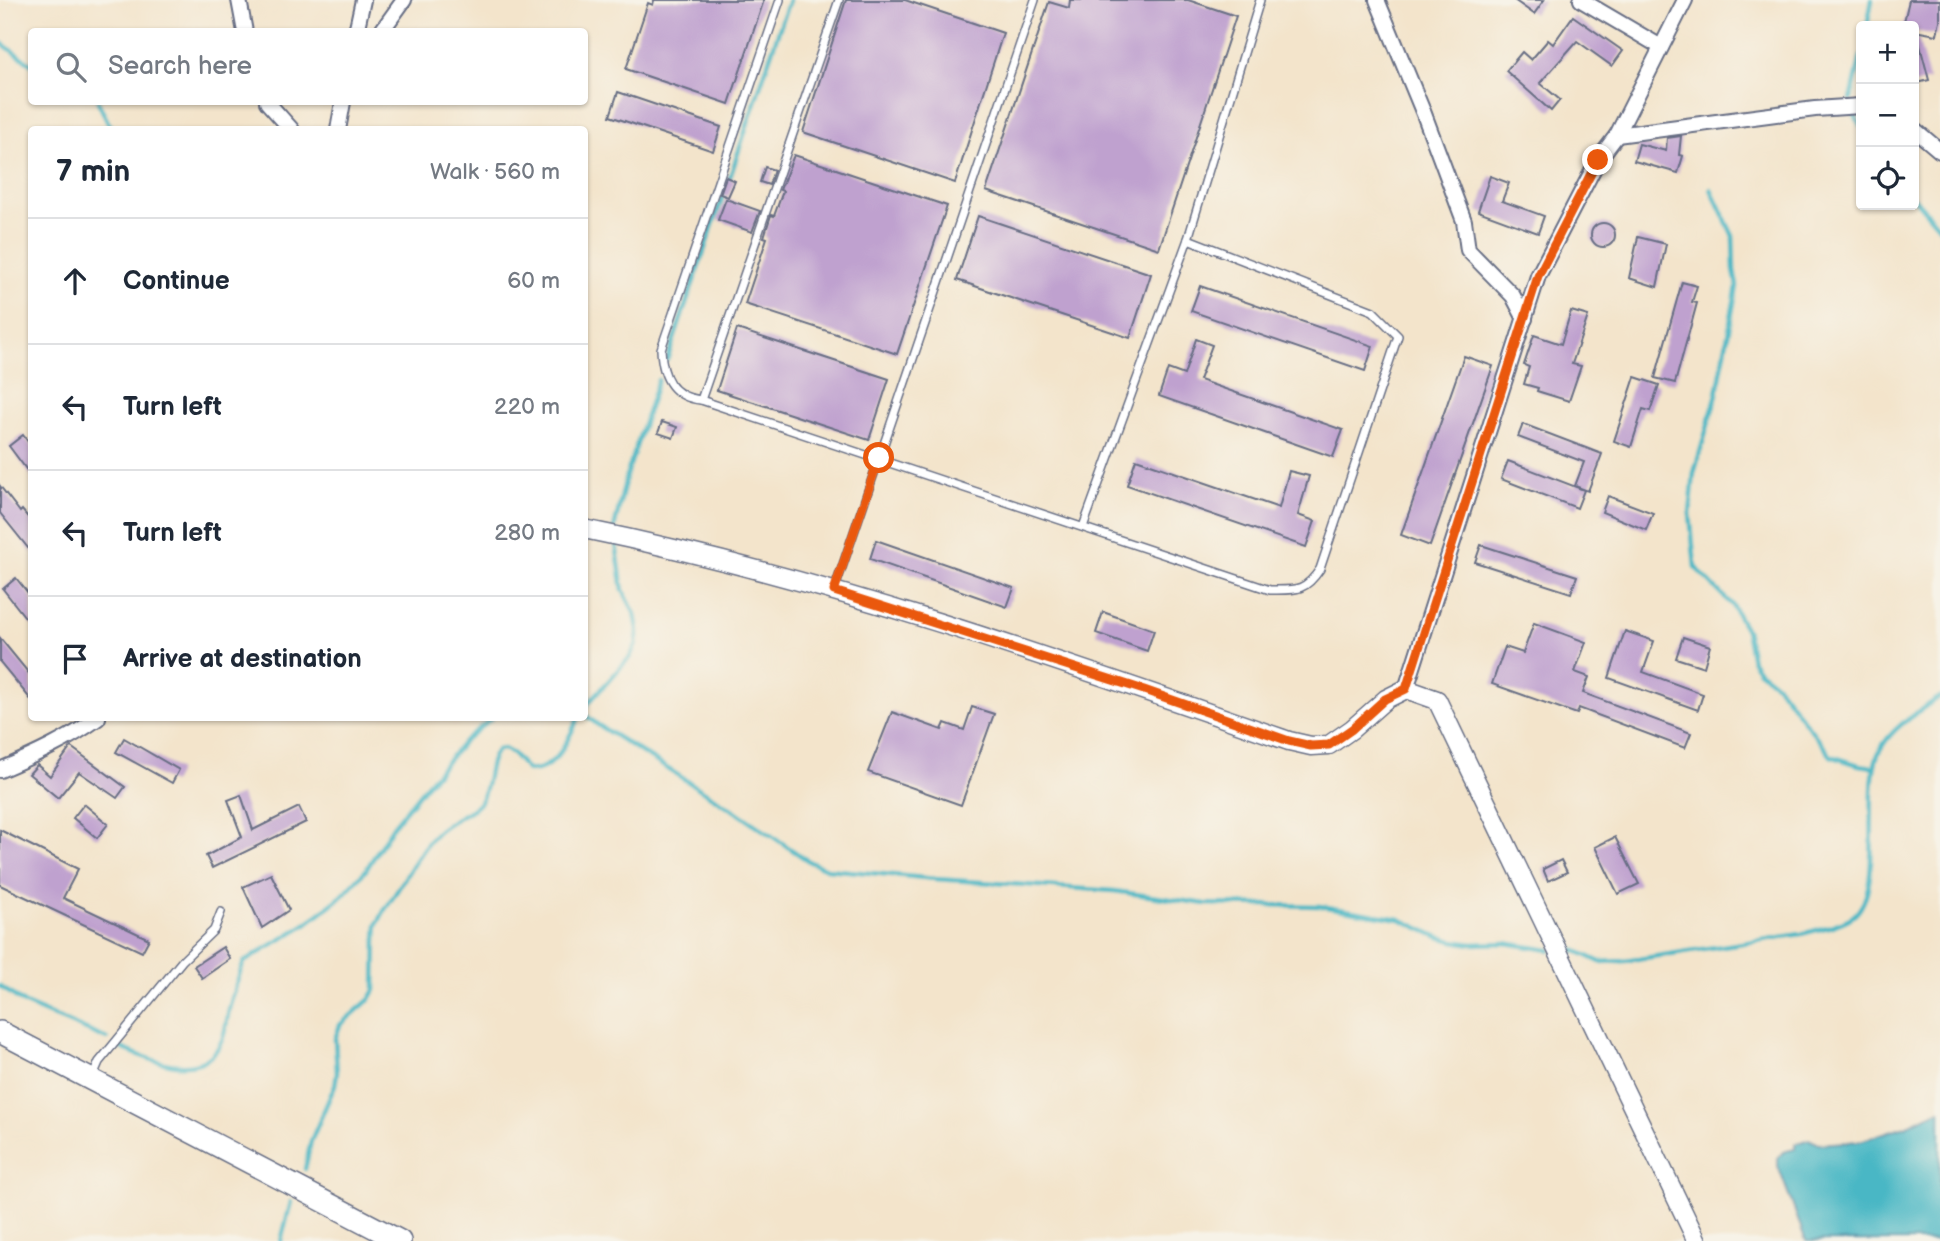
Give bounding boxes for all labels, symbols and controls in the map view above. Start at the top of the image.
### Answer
map controls [1856,21,1919,210]
button: + [1856,21,1919,84]
search box [28,28,588,105]
icon: search [52,48,90,86]
text: Search here [108,51,252,82]
button: − [1856,84,1919,147]
route end [1582,144,1613,175]
button: locate [1856,147,1919,210]
text: 7 min [56,154,130,190]
text: Walk · 560 m [430,158,560,186]
icon: ahead [56,262,94,300]
text: Continue [123,266,230,297]
text: 60 m [507,267,560,295]
icon: left [56,388,94,426]
text: Turn left [123,392,222,423]
text: 220 m [494,393,560,421]
route start [863,442,894,473]
icon: left [56,514,94,552]
text: Turn left [123,518,222,549]
text: 280 m [494,519,560,547]
icon: arrive [56,640,94,678]
text: Arrive at destination [123,644,362,675]

